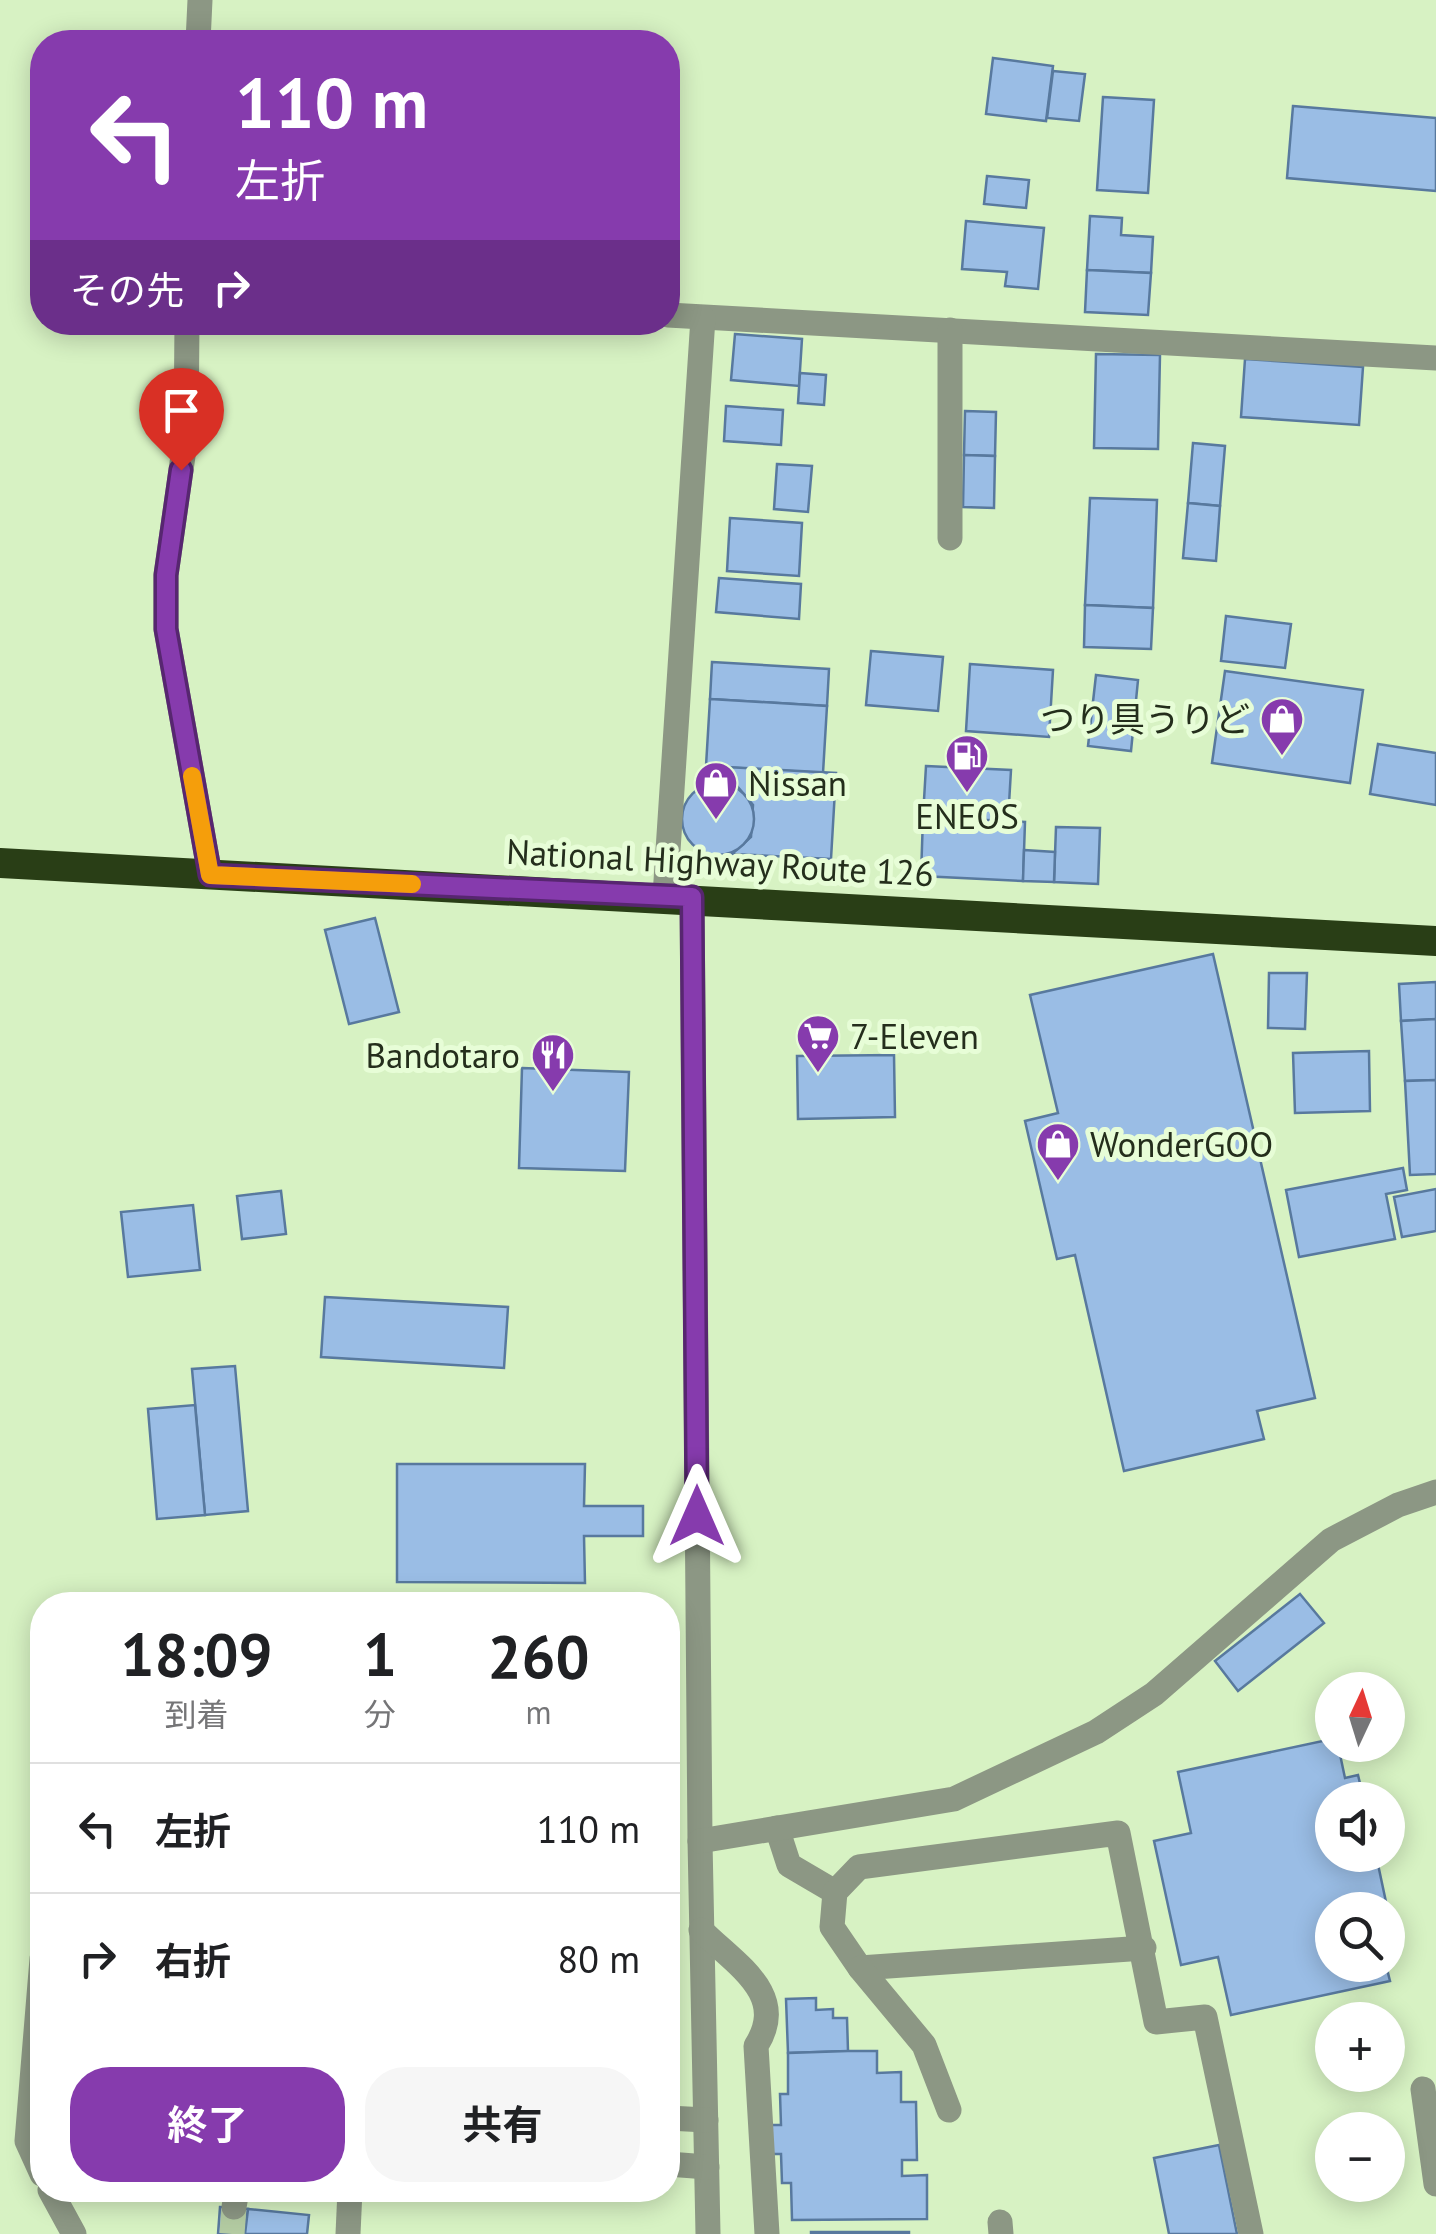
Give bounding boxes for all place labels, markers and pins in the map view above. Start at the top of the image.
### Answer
pin [139,368,224,471]
place label: つり具うりど [1040,696,1250,742]
shop icon: つり具うりど [1259,696,1305,757]
fuel station icon: ENEOS [944,733,990,794]
shop icon: Nissan [693,760,739,821]
place label: Nissan [748,760,847,806]
place label: ENEOS [915,793,1019,839]
supermarket icon: 7-Eleven [795,1013,841,1074]
place label: 7-Eleven [850,1013,979,1059]
place label: Bandotaro [366,1032,520,1078]
restaurant icon: Bandotaro [530,1032,576,1093]
shop icon: WonderGOO [1035,1121,1081,1182]
place label: WonderGOO [1090,1121,1273,1167]

